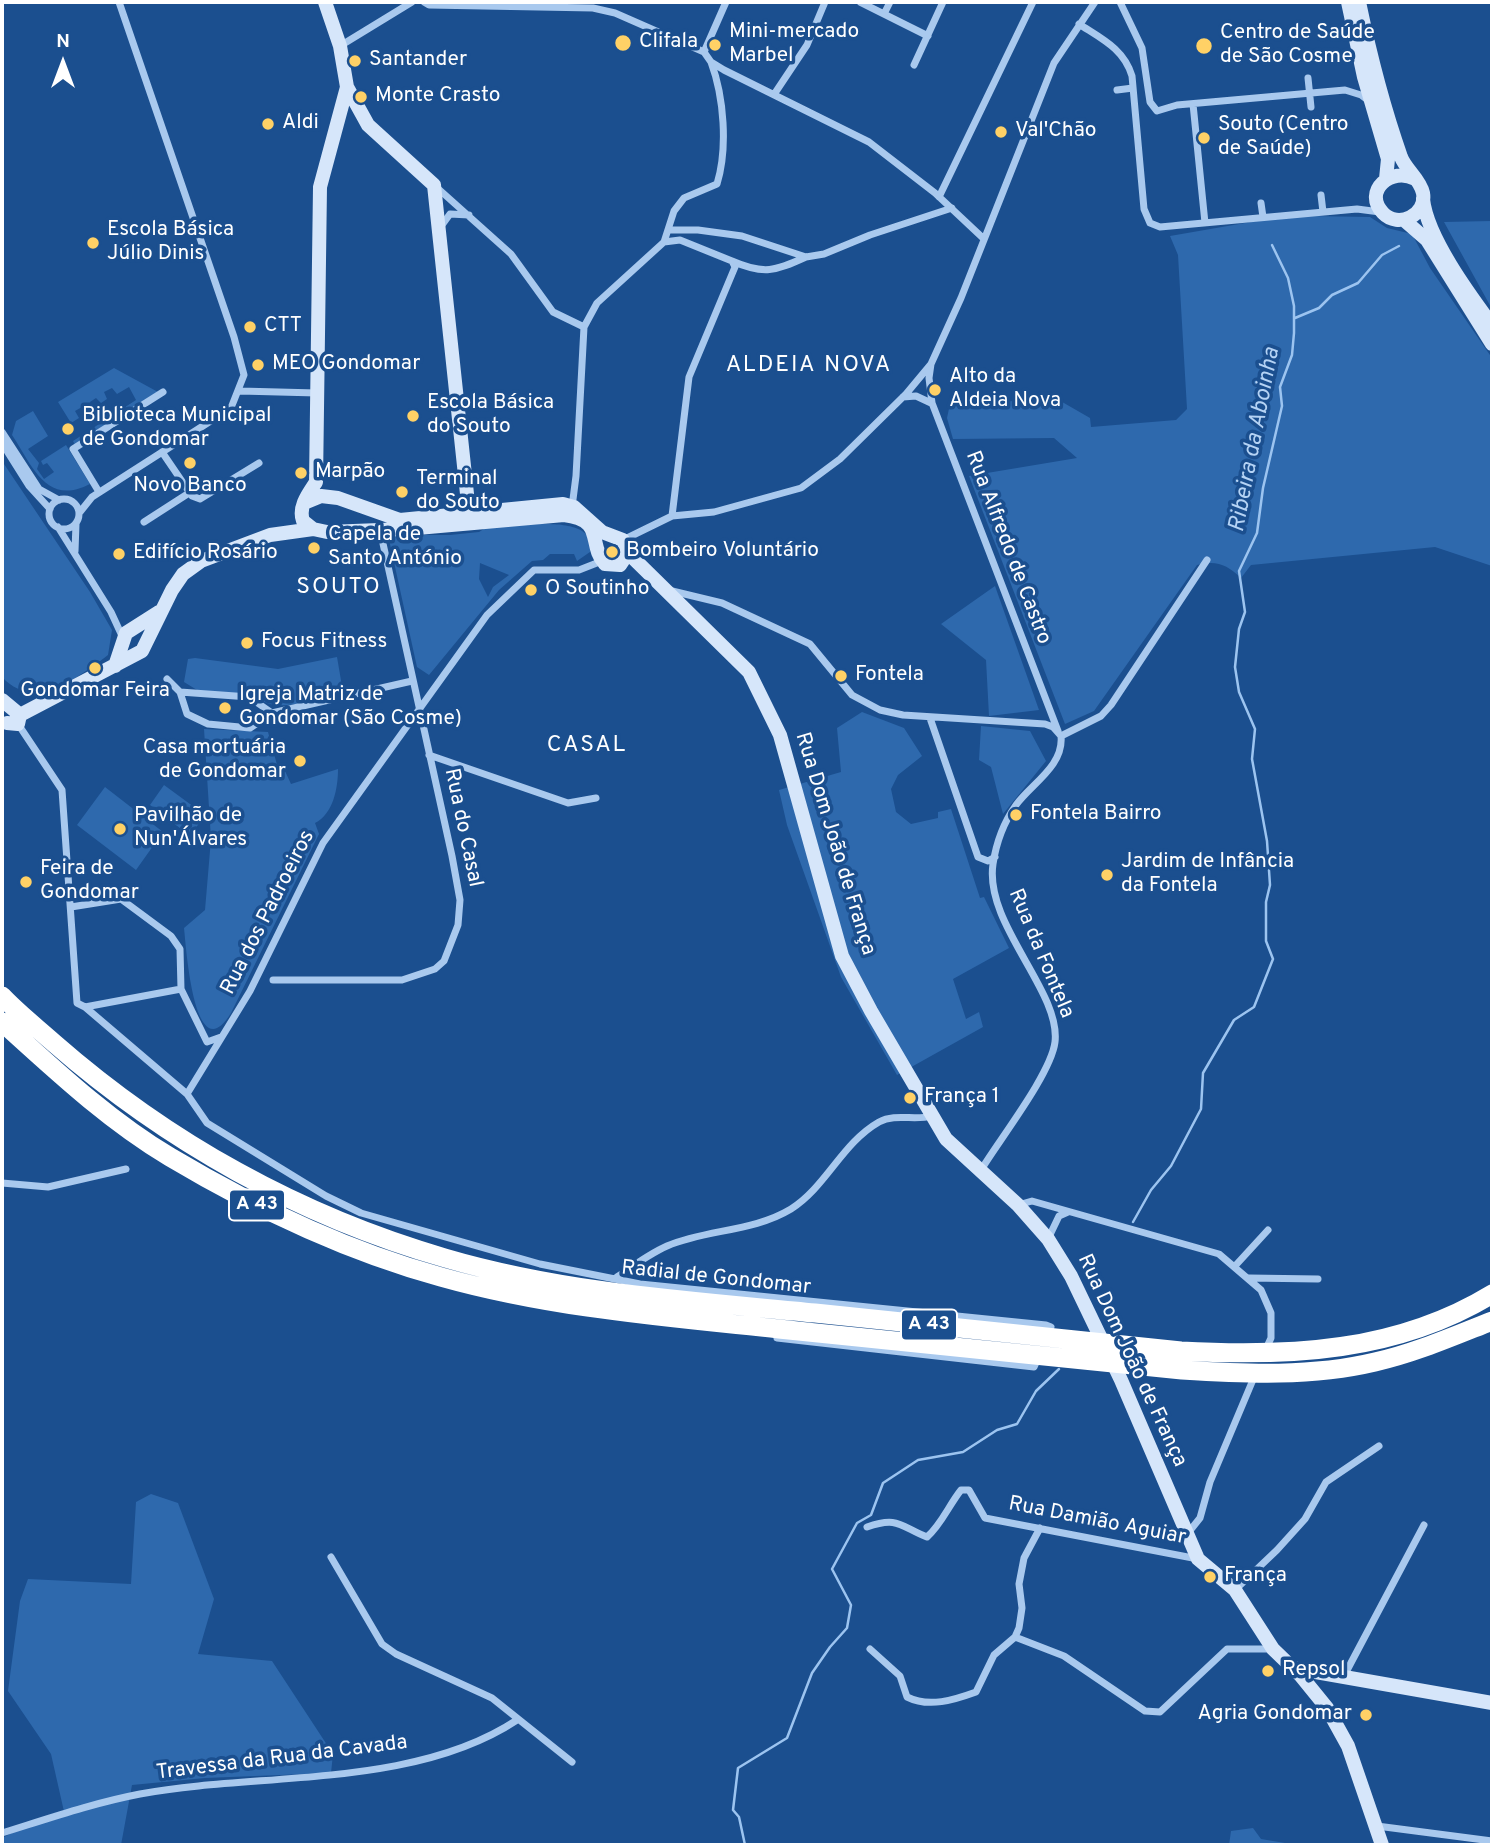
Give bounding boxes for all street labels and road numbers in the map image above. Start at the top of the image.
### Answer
street label: Rua Alfredo de Castro [959,448,1055,648]
street label: Rua Dom João de França [788,730,880,958]
street label: Rua do Casal [437,766,487,890]
street label: Rua dos Padroeiros [217,827,321,999]
street label: Rua da Fontela [1001,885,1079,1023]
road number: A 43 [229,1190,285,1220]
street label: Rua Dom João de França [1071,1251,1191,1471]
street label: Radial de Gondomar [620,1256,812,1302]
road number: A 43 [901,1310,957,1340]
street label: Rua Damião Aguiar [1006,1492,1188,1552]
street label: Travessa da Rua da Cavada [155,1731,409,1787]

